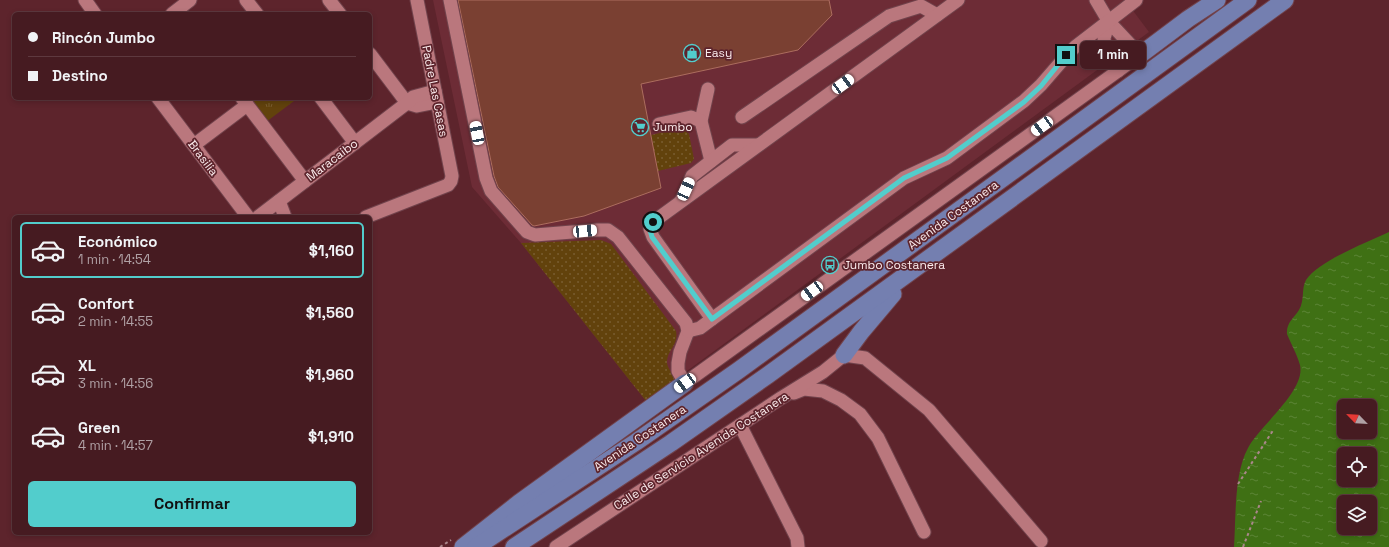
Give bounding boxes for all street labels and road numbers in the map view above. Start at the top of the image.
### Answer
street label: Padre Las Casas [418,44,452,138]
street label: Maracaibo [303,135,361,185]
street label: Brasilia [184,137,222,179]
street label: Avenida Costanera [905,177,1001,253]
street label: Calle de Servicio Avenida Costanera [610,388,792,514]
street label: Avenida Costanera [591,401,689,475]

